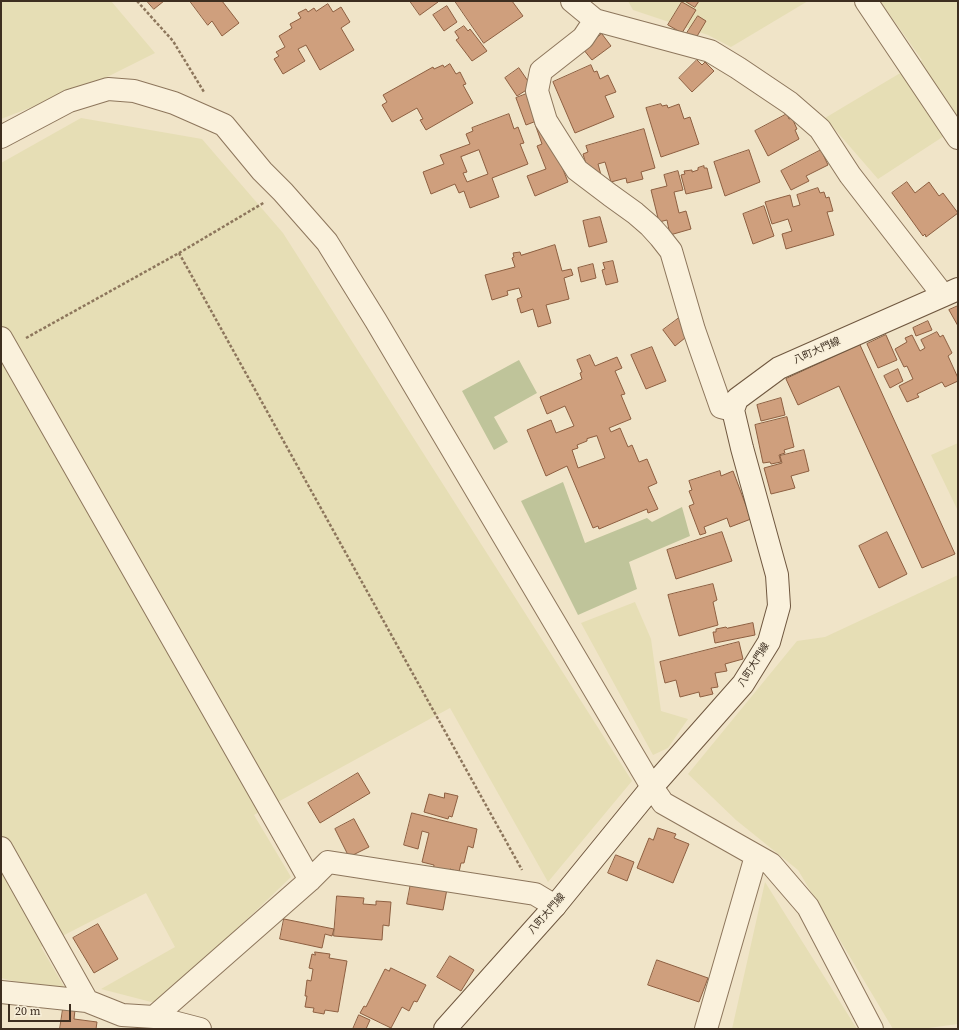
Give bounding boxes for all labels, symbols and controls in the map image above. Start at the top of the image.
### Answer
street label: 八町大門線 [792,335,842,367]
street label: 八町大門線 [736,641,772,689]
street label: 八町大門線 [526,891,568,937]
scale bar [10,996,73,1022]
text: 20 m [15,1003,41,1019]

